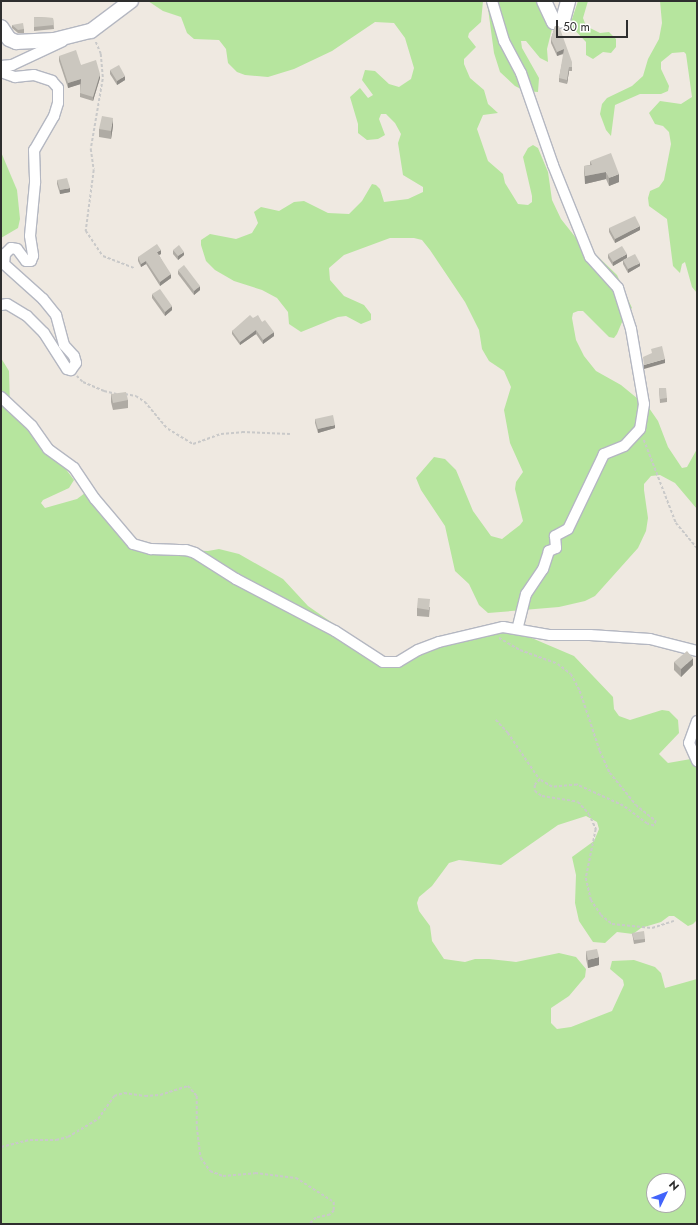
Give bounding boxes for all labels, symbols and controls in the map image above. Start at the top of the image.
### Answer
scale bar [558,12,630,38]
text: 50 m [563,18,590,36]
north arrow [646,1173,686,1213]
text: N [665,1177,683,1194]

